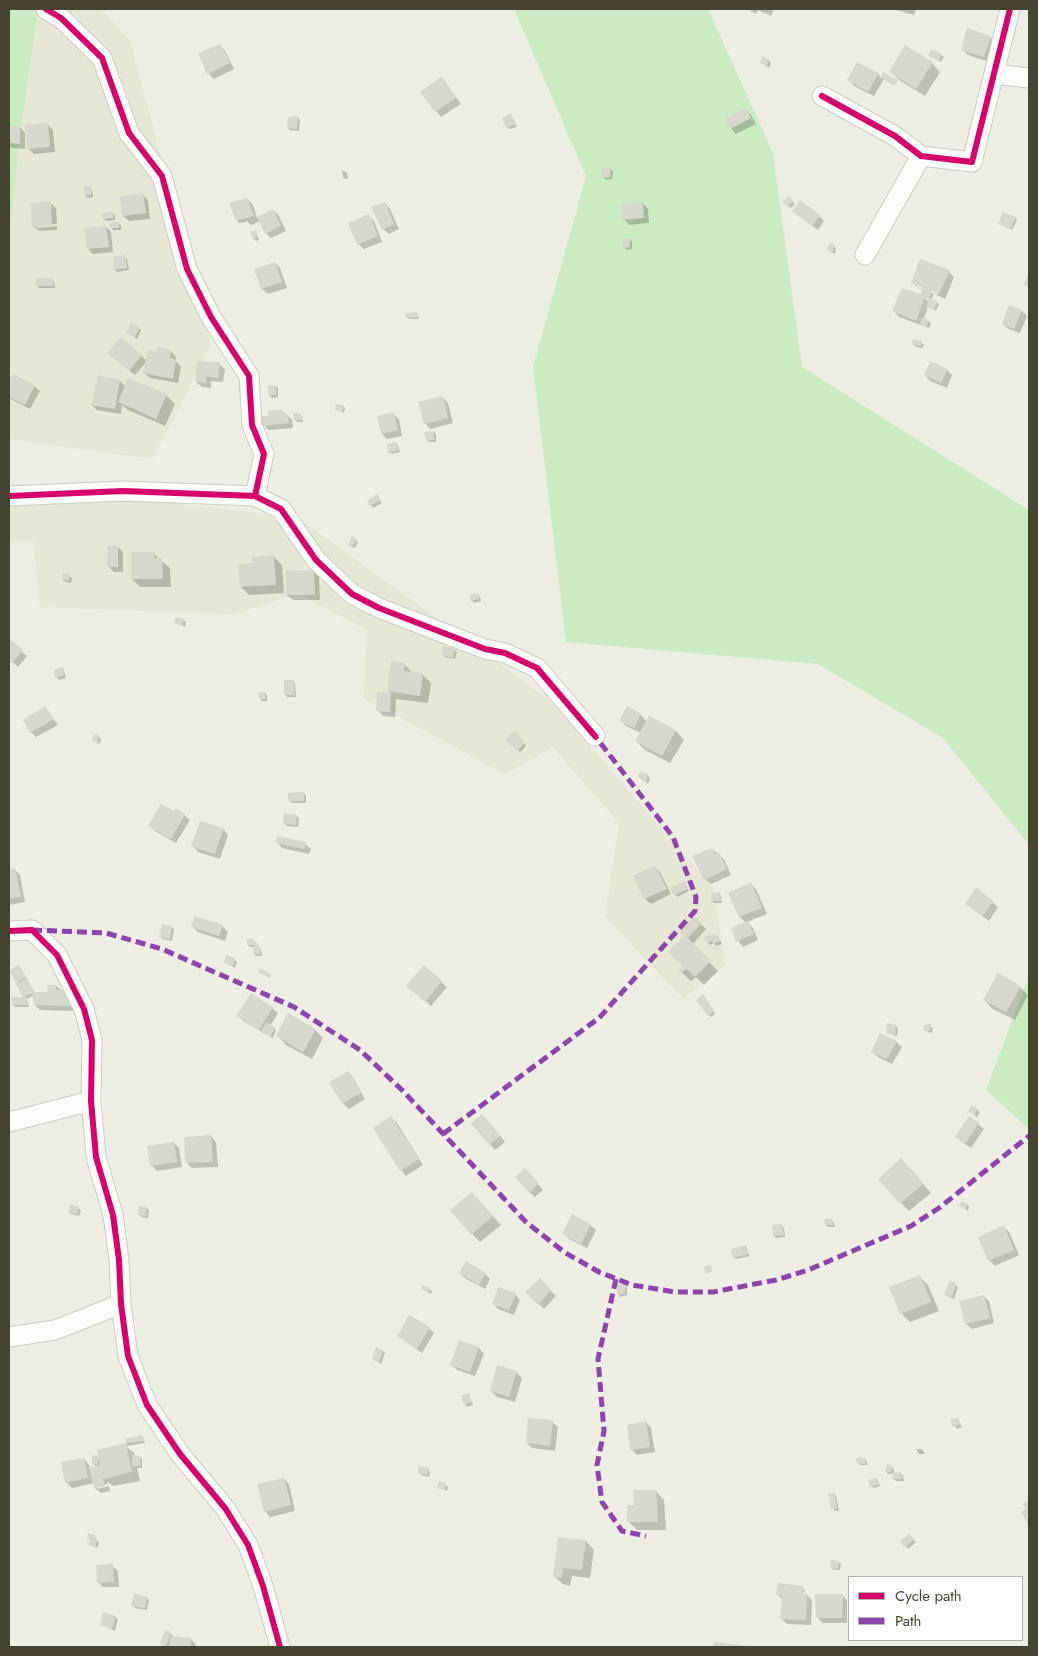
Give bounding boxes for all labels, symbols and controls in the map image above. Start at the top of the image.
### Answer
legend [848,1576,1023,1641]
text: Cycle path [895,1585,962,1607]
text: Path [895,1610,921,1632]

